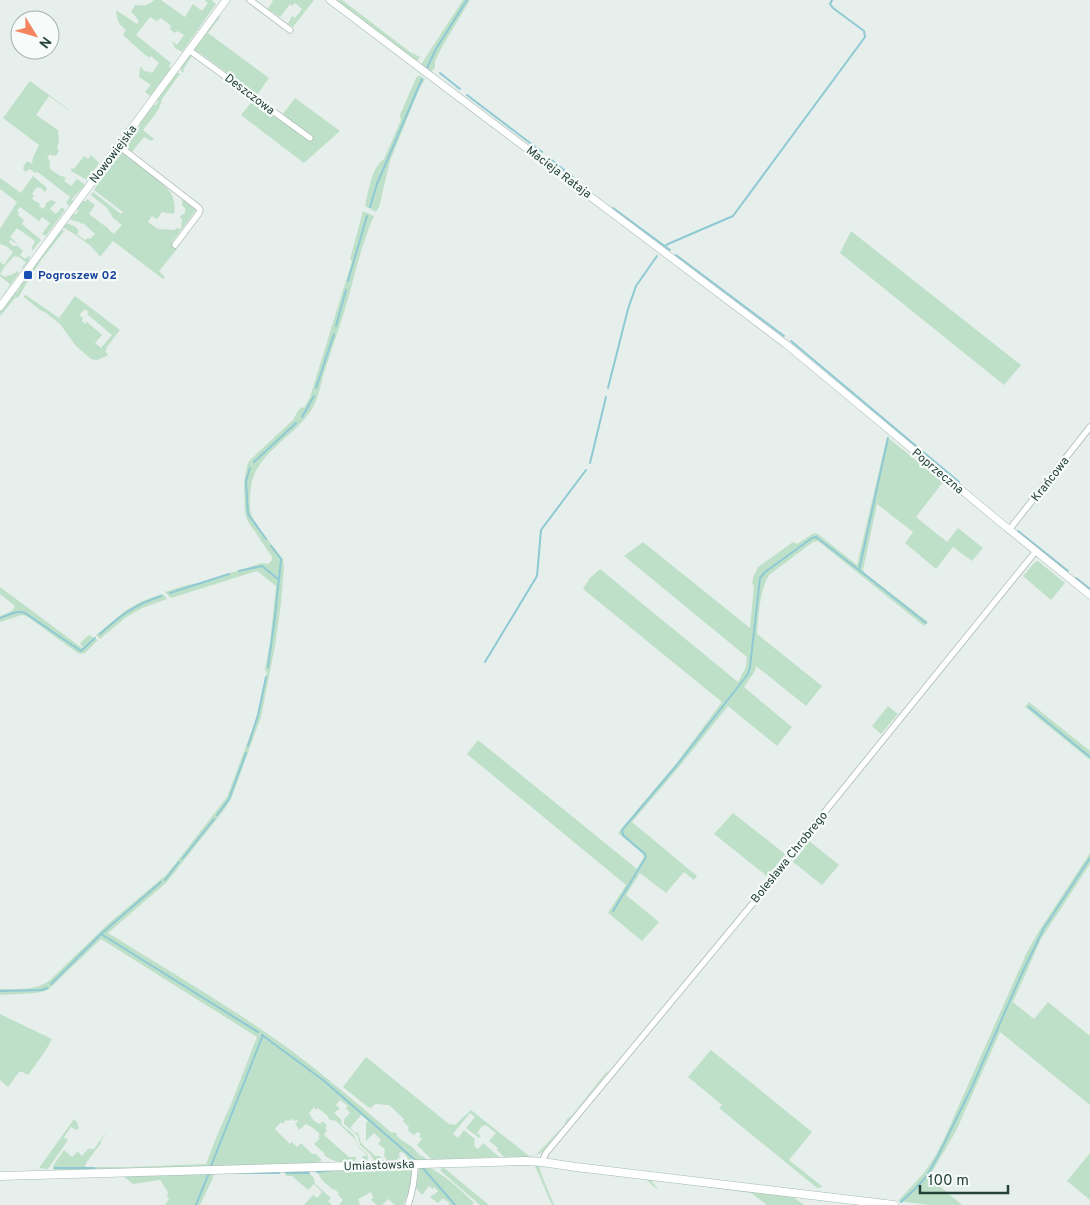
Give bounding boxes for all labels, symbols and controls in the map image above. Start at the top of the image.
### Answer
north arrow [10,10,60,60]
text: N [34,33,54,51]
street label: Deszczowa [221,71,278,119]
street label: Nowowiejska [87,122,141,187]
street label: Macieja Rataja [522,143,594,203]
place label: Pogroszew 02 [38,268,117,284]
marker: Pogroszew 02 [22,269,34,281]
street label: Poprzeczna [908,445,967,498]
street label: Krańcowa [1028,454,1073,505]
street label: Bolesława Chrobrego [748,808,832,907]
street label: Umiastowska [343,1157,415,1175]
scale bar [920,1162,1008,1194]
text: 100 m [928,1172,969,1191]

